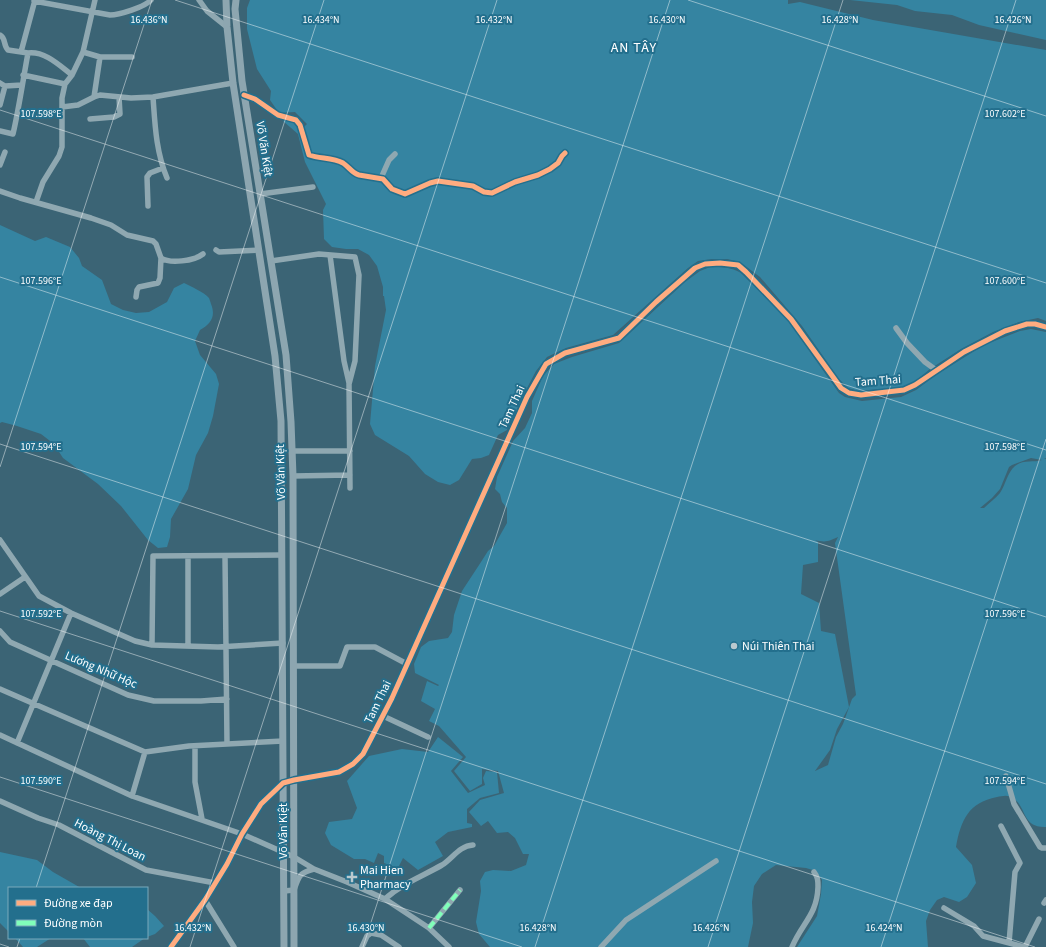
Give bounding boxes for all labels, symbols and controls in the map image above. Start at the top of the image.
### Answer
text: 16.436°N [130,13,168,27]
text: 16.434°N [302,13,340,27]
text: 16.432°N [475,13,513,27]
text: 16.430°N [648,13,686,27]
text: 16.428°N [821,13,859,27]
text: 16.426°N [994,13,1032,27]
district label: AN TÂY [611,38,657,58]
text: 107.598°E [21,107,61,121]
text: 107.602°E [985,107,1025,121]
street label: Võ Văn Kiệt [251,120,277,178]
text: 107.596°E [21,274,61,288]
text: 107.600°E [985,274,1025,288]
street label: Tam Thai [855,371,902,391]
street label: Tam Thai [495,383,529,431]
text: 107.594°E [21,440,61,454]
text: 107.598°E [985,440,1025,454]
street label: Võ Văn Kiệt [272,444,290,500]
text: 107.592°E [21,607,61,621]
text: 107.596°E [985,607,1025,621]
place label: Núi Thiên Thai [742,638,814,655]
marker: Núi Thiên Thai [729,641,739,651]
street label: Lương Nhữ Hộc [62,647,140,693]
street label: Tam Thai [360,678,396,726]
text: 107.590°E [21,774,61,788]
text: 107.594°E [985,774,1025,788]
street label: Võ Văn Kiệt [275,803,292,859]
street label: Hoàng Thị Loan [71,815,149,865]
place label: Mai Hien Pharmacy [360,862,411,893]
marker: Mai Hien Pharmacy [347,872,357,882]
legend [8,887,148,939]
text: Đường xe đạp [44,895,113,912]
text: Đường mòn [44,915,103,932]
text: 16.432°N [174,921,212,935]
text: 16.430°N [347,921,385,935]
text: 16.428°N [519,921,557,935]
text: 16.426°N [692,921,730,935]
text: 16.424°N [865,921,903,935]

